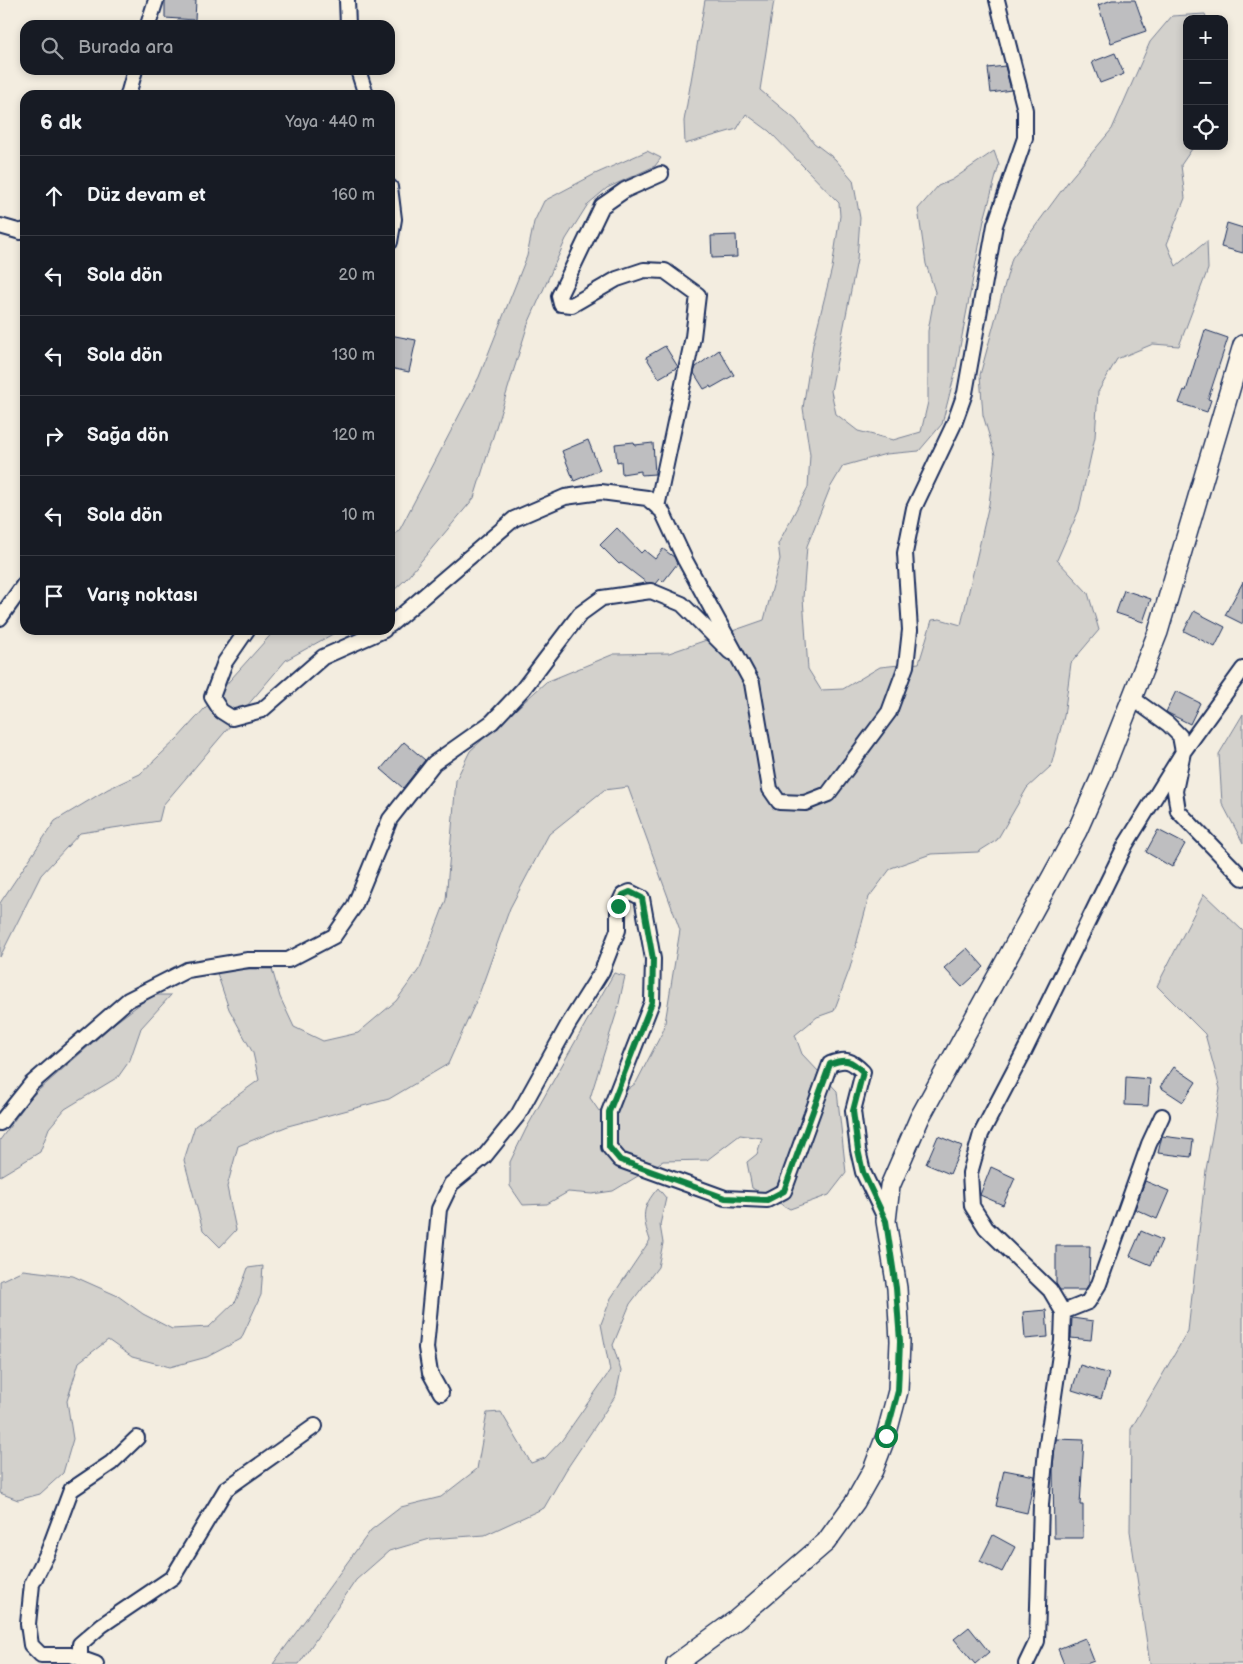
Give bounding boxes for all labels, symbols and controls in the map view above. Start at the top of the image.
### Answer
map controls [1183,15,1228,150]
button: + [1183,15,1228,60]
search box [20,20,395,75]
icon: search [38,34,66,62]
text: Burada ara [78,36,174,59]
button: − [1183,60,1228,105]
button: locate [1183,105,1228,150]
text: 6 dk [40,110,82,135]
text: Yaya · 440 m [285,113,375,132]
icon: ahead [40,182,68,210]
text: Düz devam et [87,184,206,207]
text: 160 m [332,186,375,205]
icon: left [40,262,68,290]
text: Sola dön [87,264,163,287]
text: 20 m [339,266,375,285]
icon: left [40,342,68,370]
text: Sola dön [87,344,163,367]
text: 130 m [332,346,375,365]
icon: right [40,422,68,450]
text: Sağa dön [87,424,169,447]
text: 120 m [332,426,375,445]
icon: left [40,502,68,530]
text: Sola dön [87,504,163,527]
text: 10 m [342,506,375,525]
icon: arrive [40,582,68,610]
text: Varış noktası [87,584,198,607]
route end [607,895,630,918]
route start [875,1425,898,1448]

